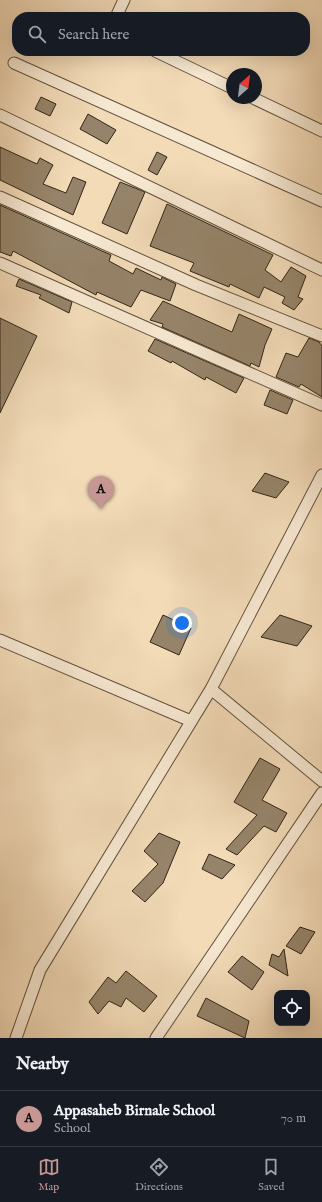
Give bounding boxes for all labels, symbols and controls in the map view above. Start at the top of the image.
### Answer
search box [12,12,310,56]
icon: search [26,23,48,45]
text: Search here [58,25,129,44]
north arrow [226,68,262,104]
pin: A [88,476,114,509]
your location [172,613,192,633]
map controls [274,990,310,1026]
button: locate [274,990,310,1026]
text: Nearby [16,1054,69,1075]
text: Appasaheb Birnale School [54,1101,215,1120]
text: A [25,1110,33,1127]
text: 70 m [281,1110,306,1127]
text: School [54,1120,91,1137]
tab: Map [38,1156,60,1194]
tab: Directions [135,1156,183,1194]
tab: Saved [258,1156,284,1194]

